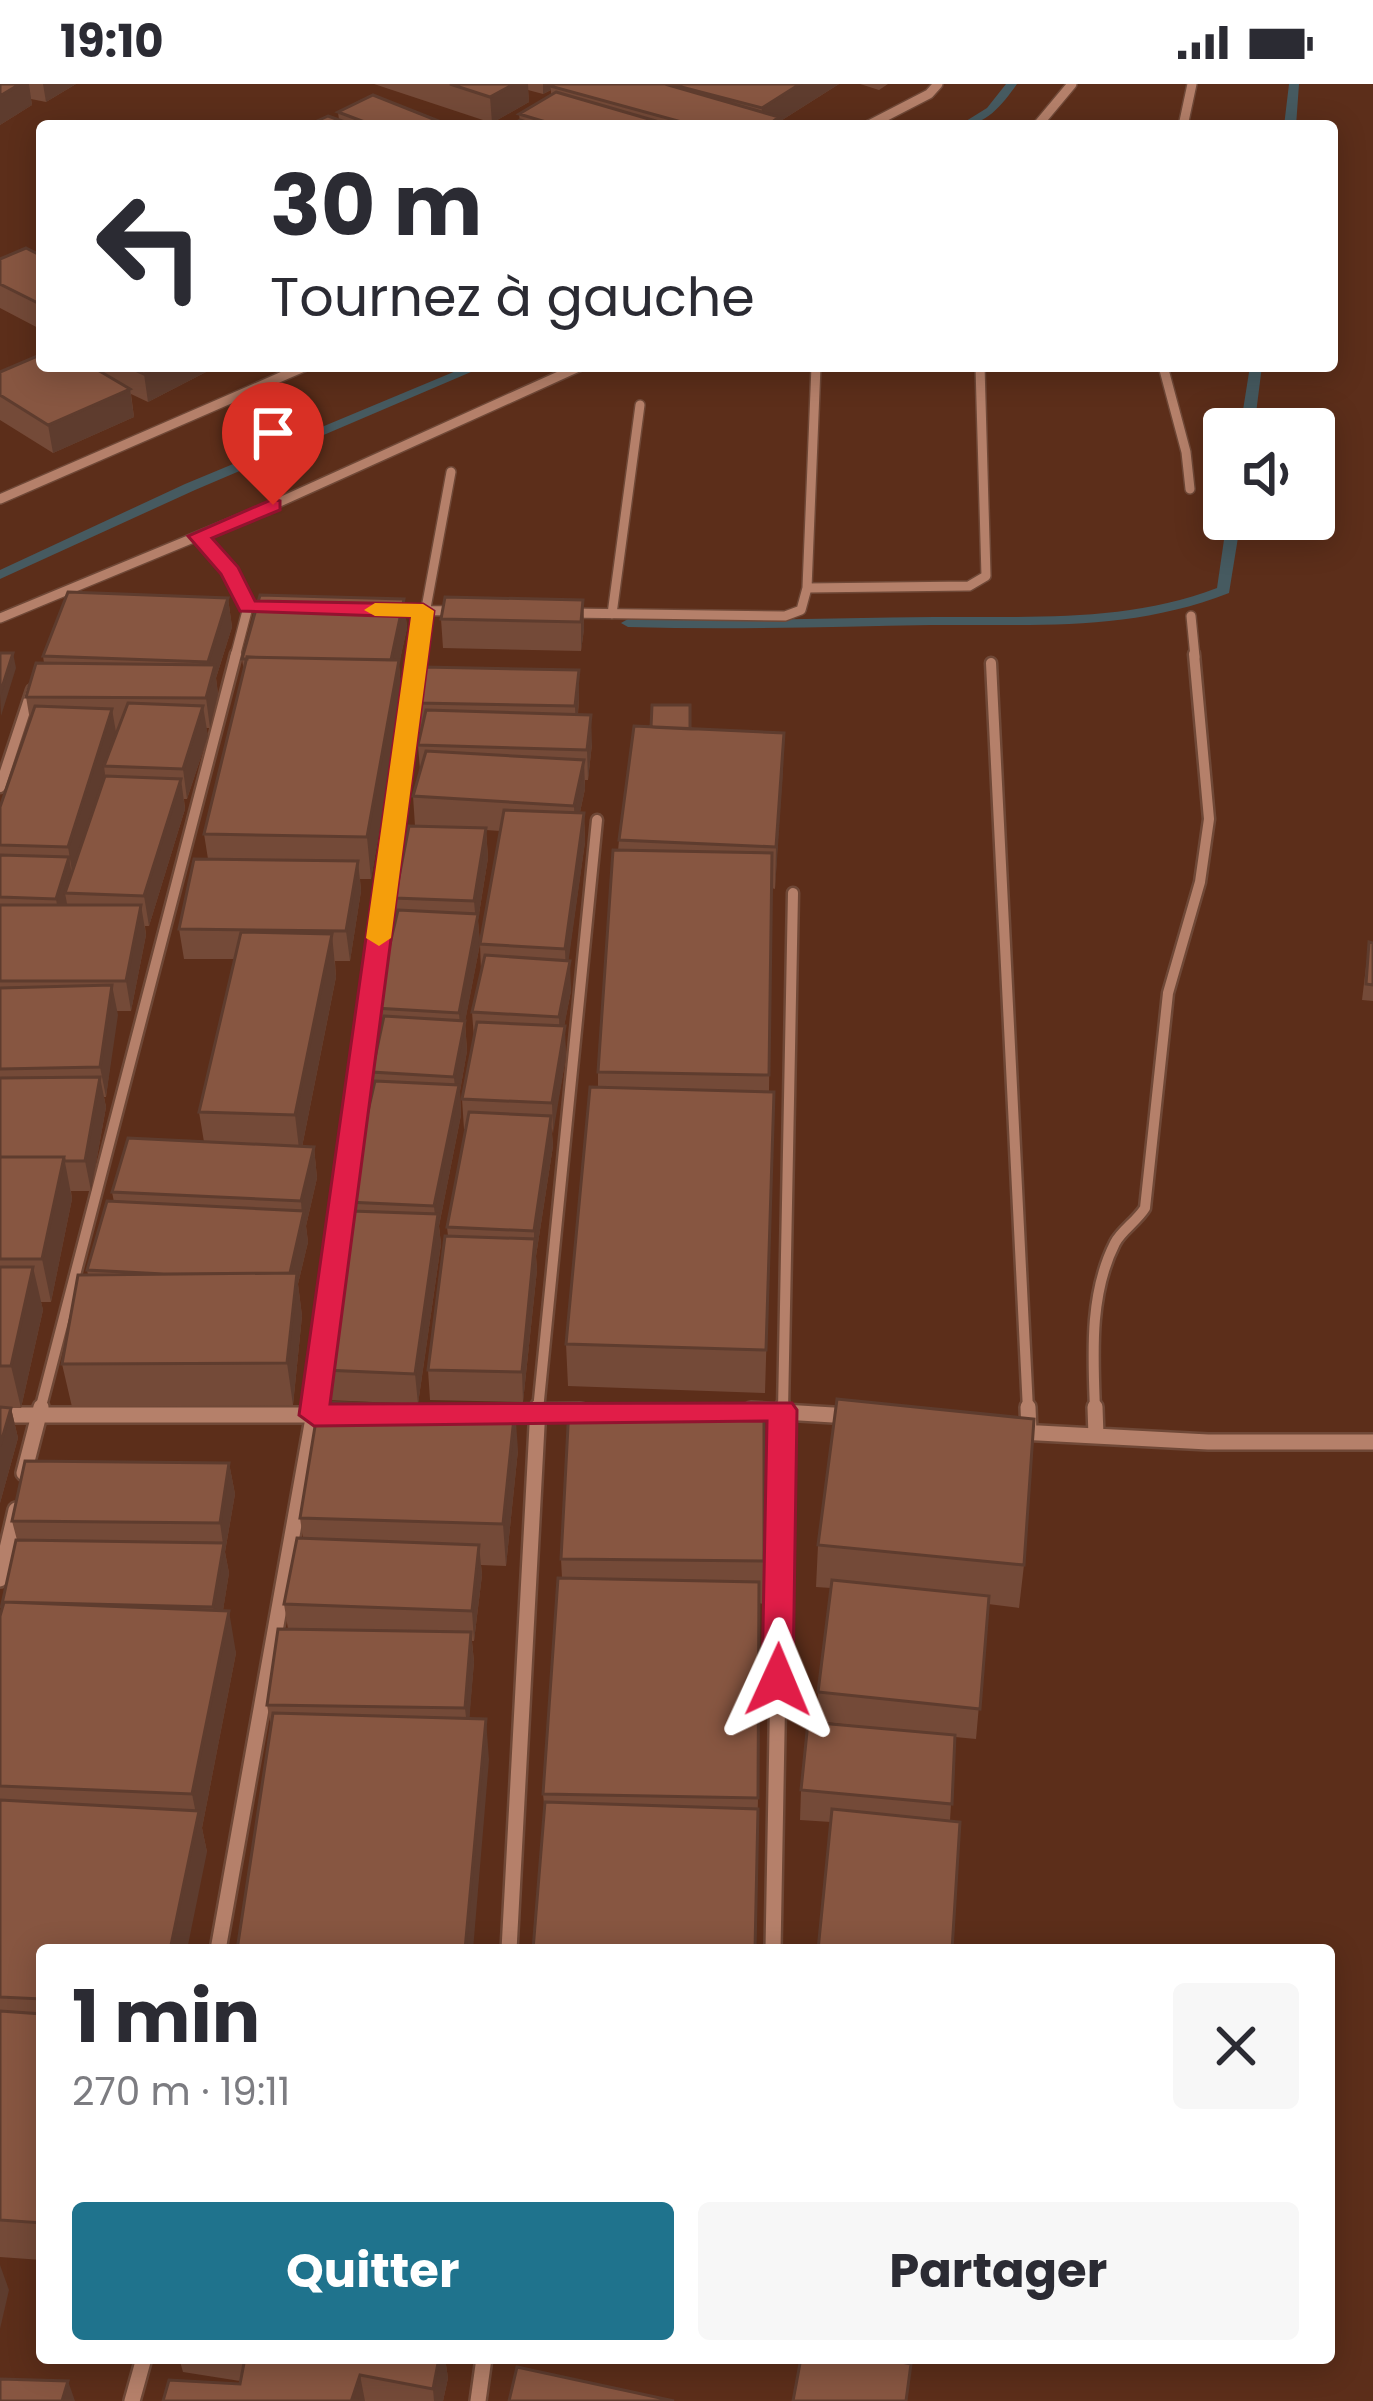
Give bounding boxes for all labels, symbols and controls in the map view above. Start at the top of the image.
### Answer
text: 19:10 [60,10,164,73]
text: 30 m [270,147,482,264]
icon: left [72,168,228,324]
text: Tournez à gauche [270,259,755,335]
pin [222,382,324,505]
icon: arrive [240,400,306,466]
map controls [1203,408,1335,540]
button: sound [1203,408,1335,540]
position arrow [715,1617,841,1743]
text: 1 min [72,1966,260,2067]
button: close [1173,1983,1299,2109]
text: 270 m · 19:11 [72,2064,290,2119]
button: Quitter [72,2202,674,2340]
button: Partager [698,2202,1299,2340]

